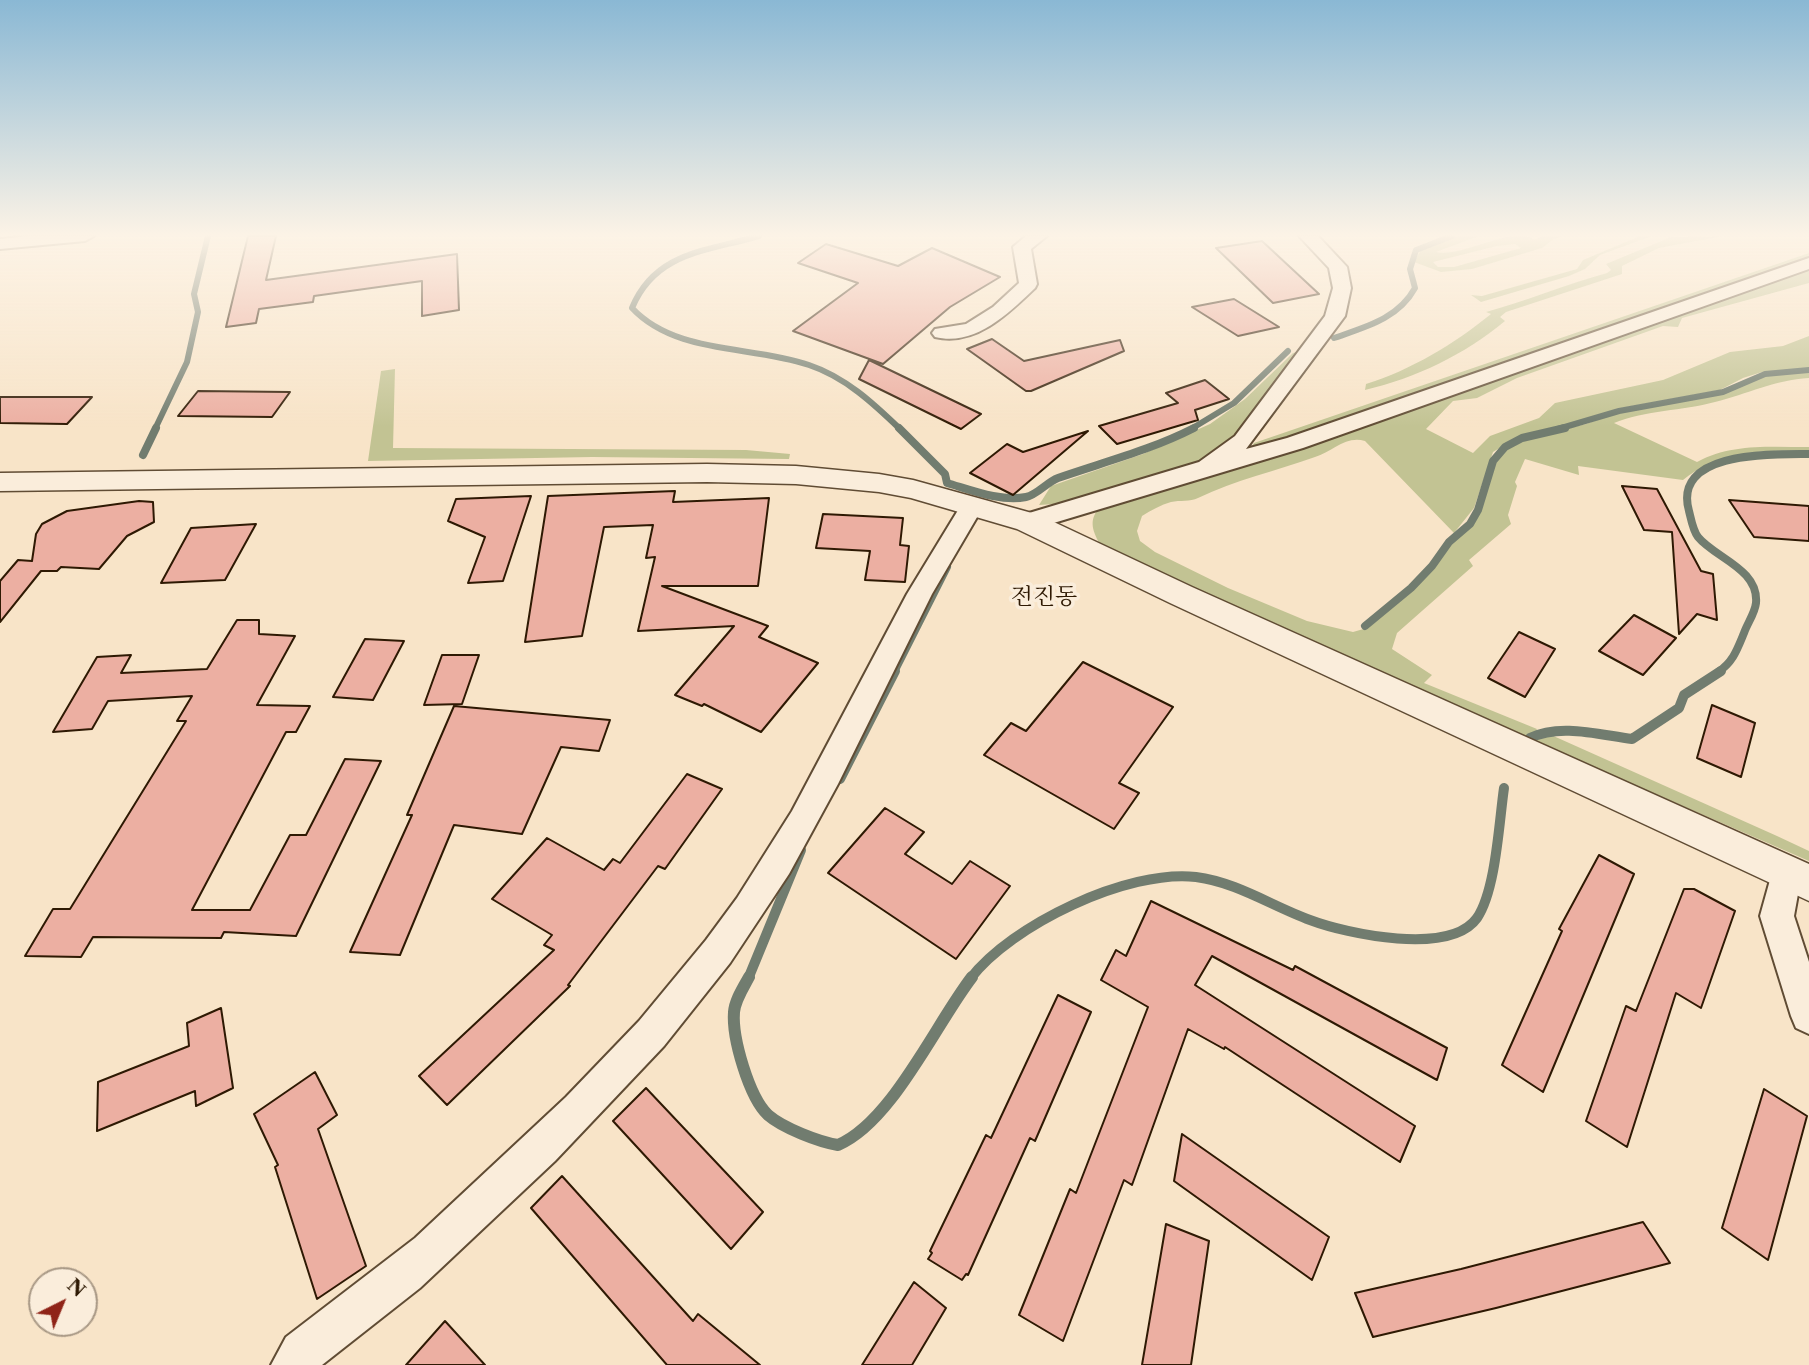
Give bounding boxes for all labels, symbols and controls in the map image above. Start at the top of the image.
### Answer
district label: 전진동 [1011,583,1077,611]
north arrow [28,1267,98,1337]
text: N [62,1274,90,1302]

